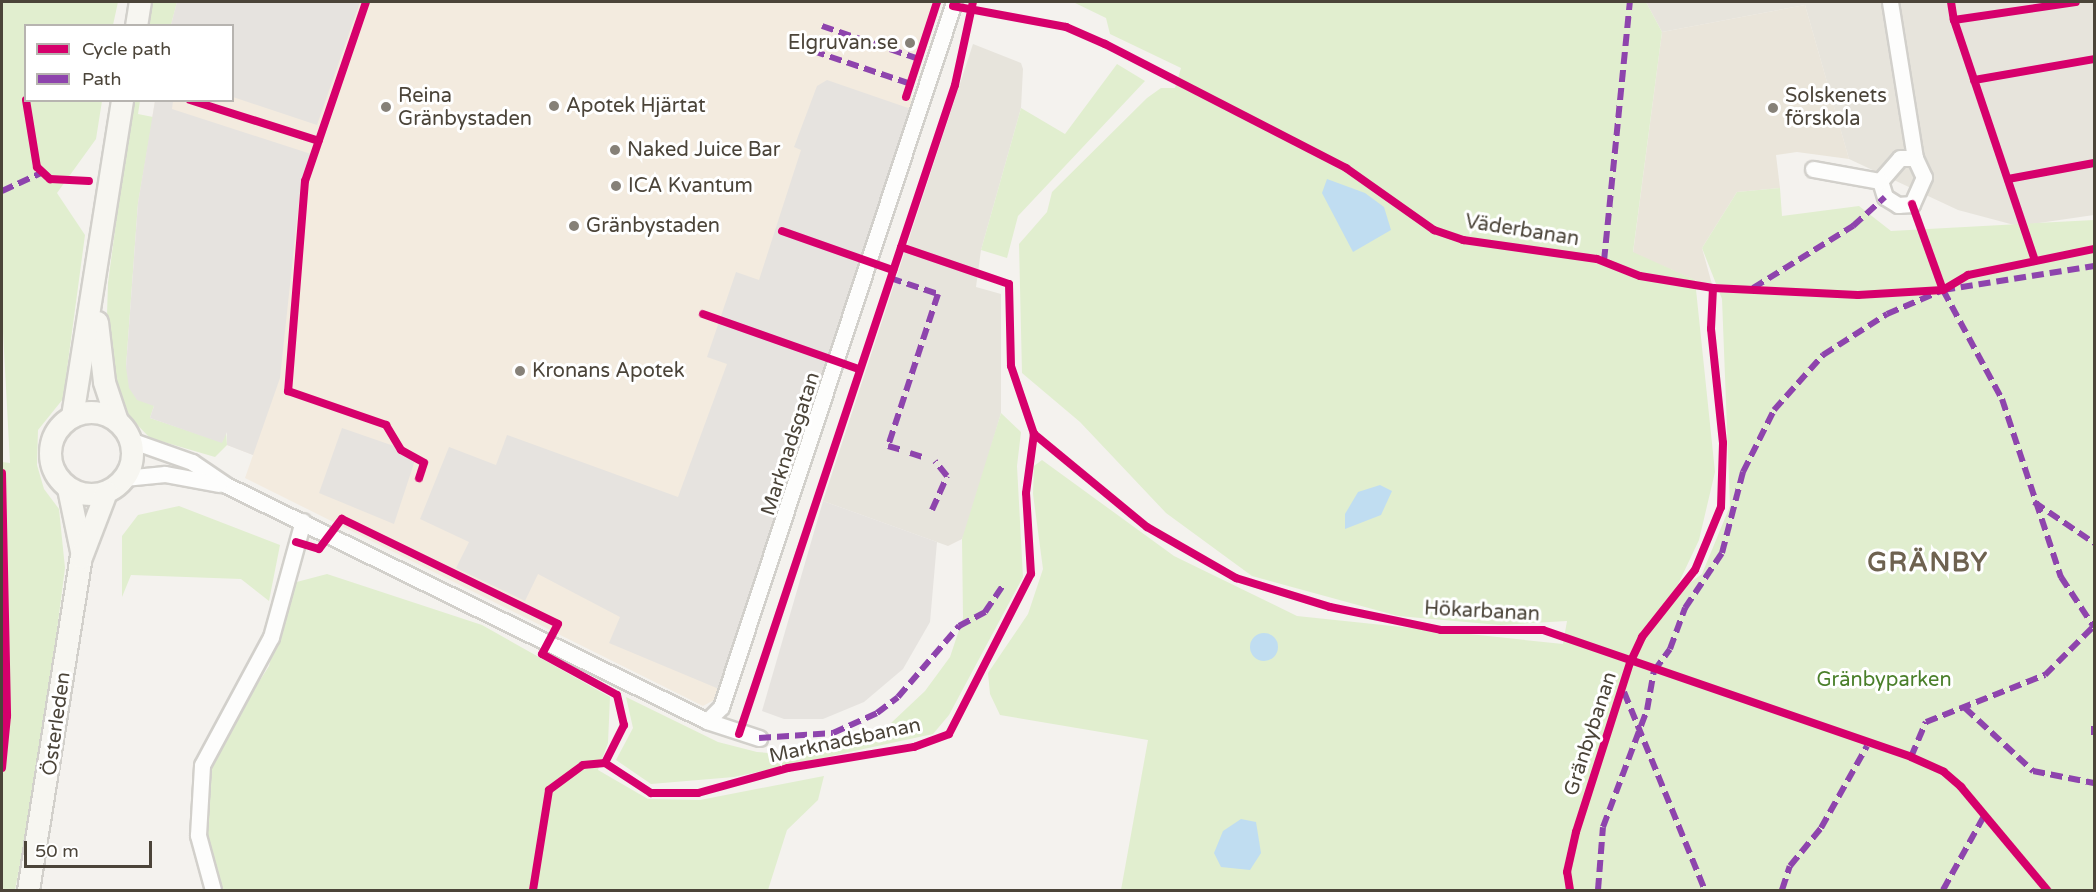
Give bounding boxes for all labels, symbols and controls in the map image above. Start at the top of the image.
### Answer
legend [24,24,234,102]
place label: Elgruvan.se [788,31,898,55]
marker: Elgruvan.se [903,36,917,50]
text: Cycle path [82,38,171,60]
text: Path [82,68,121,90]
place label: Reina Gränbystaden [398,84,532,131]
place label: Solskenets förskola [1785,84,1887,131]
place label: Apotek Hjärtat [566,94,706,118]
marker: Apotek Hjärtat [547,99,561,113]
marker: Reina Gränbystaden [379,100,393,114]
marker: Solskenets förskola [1766,101,1780,115]
place label: Naked Juice Bar [627,138,780,162]
marker: Naked Juice Bar [608,143,622,157]
place label: ICA Kvantum [628,174,753,198]
marker: ICA Kvantum [609,179,623,193]
street label: Väderbanan [1463,210,1581,252]
place label: Gränbystaden [586,214,720,238]
marker: Gränbystaden [567,219,581,233]
place label: Kronans Apotek [532,359,685,383]
marker: Kronans Apotek [513,364,527,378]
street label: Marknadsgatan [756,369,826,519]
district label: GRÄNBY [1867,547,1989,579]
street label: Hökarbanan [1423,597,1541,627]
park label: Gränbyparken [1816,668,1952,692]
street label: Gränbybanan [1560,669,1622,799]
street label: Österleden [38,671,76,777]
street label: Marknadsbanan [767,713,923,769]
scale bar [27,829,154,867]
text: 50 m [35,840,79,862]

